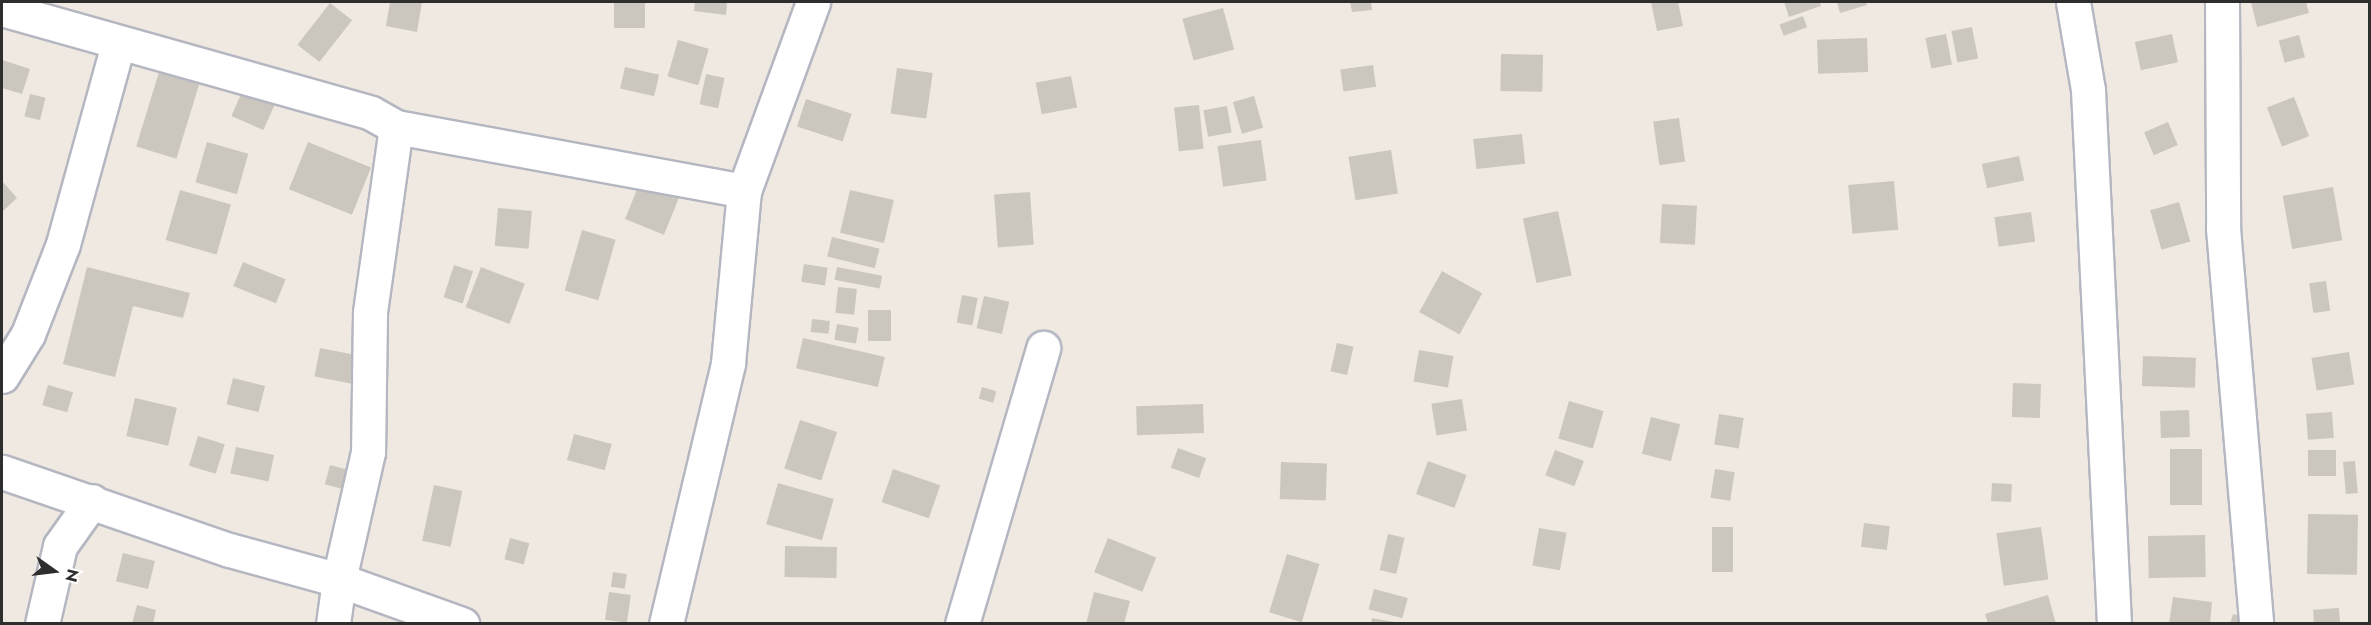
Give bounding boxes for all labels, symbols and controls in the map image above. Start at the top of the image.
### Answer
north arrow [24,541,84,601]
text: N [59,567,85,584]

